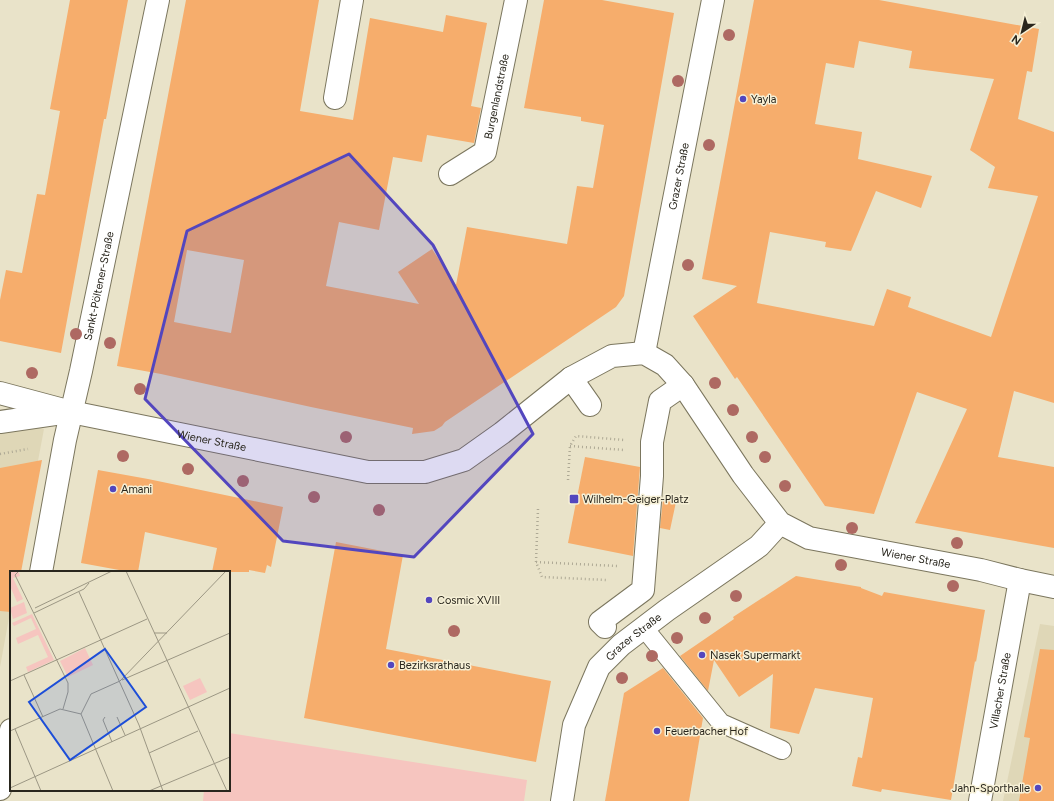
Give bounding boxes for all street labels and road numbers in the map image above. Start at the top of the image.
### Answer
street label: Burgenlandstraße [481,53,511,140]
street label: Grazer Straße [666,142,691,211]
street label: Sankt-Pöltener-Straße [81,230,116,341]
street label: Wiener Straße [176,427,247,454]
street label: Wiener Straße [880,545,952,571]
street label: Grazer Straße [603,610,664,663]
street label: Villacher Straße [987,651,1013,730]

